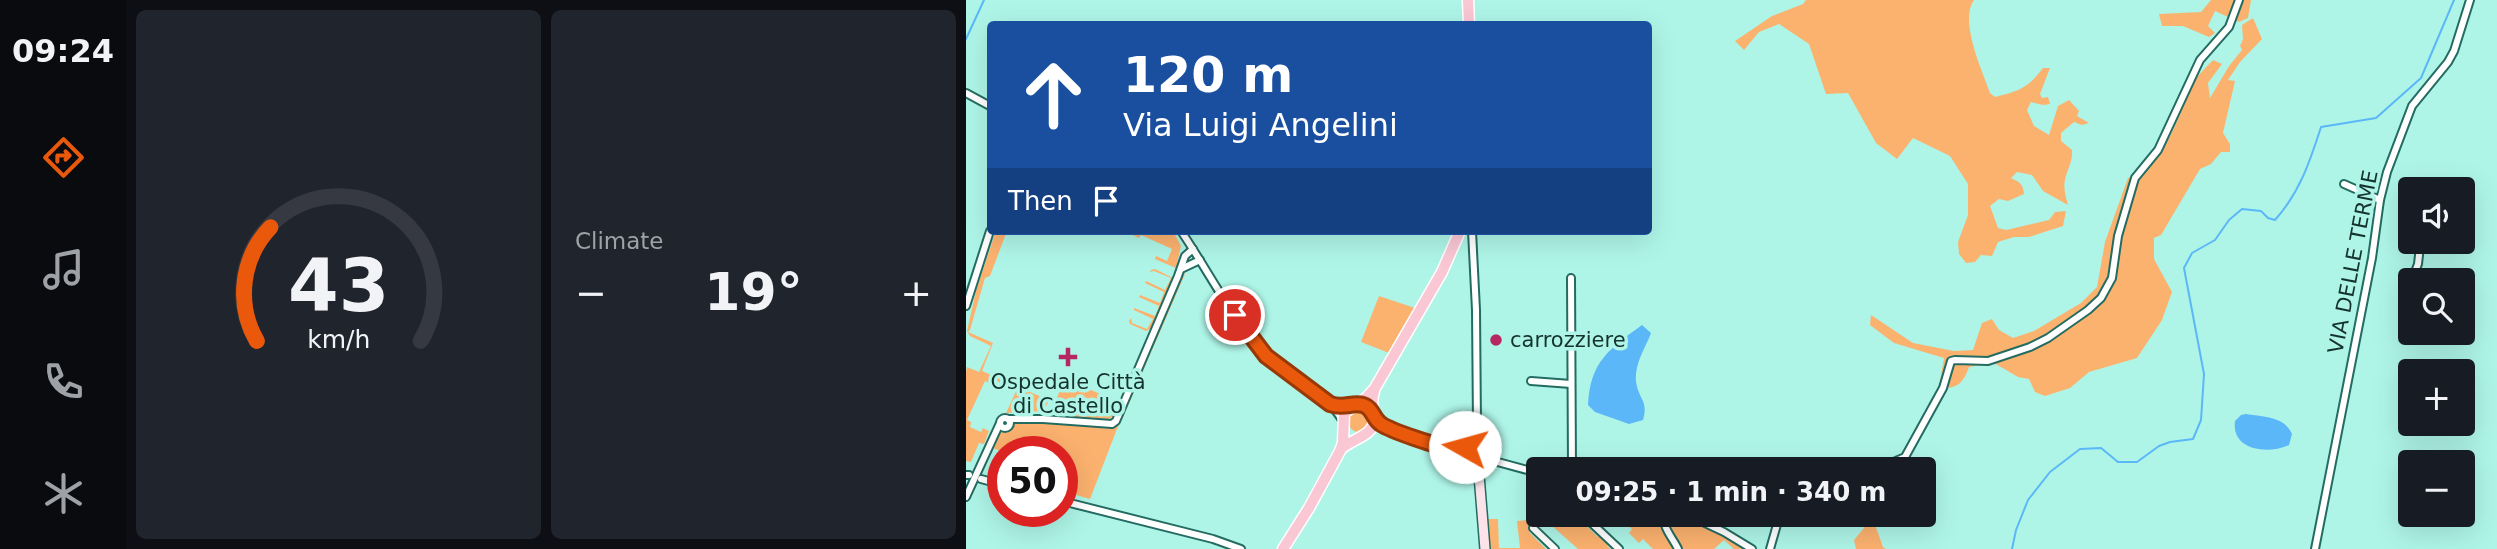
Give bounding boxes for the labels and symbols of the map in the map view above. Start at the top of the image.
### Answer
street label: VIA DELLE TERME [2323,168,2383,356]
pin [1205,285,1265,345]
place label: carrozziere [1510,328,1626,352]
marker: carrozziere [1488,332,1504,348]
marker: Ospedale Città di Castello [1058,347,1078,367]
place label: Ospedale Città di Castello [990,370,1146,418]
position arrow [1428,410,1502,484]
speed limit sign: 50 [987,436,1078,527]

